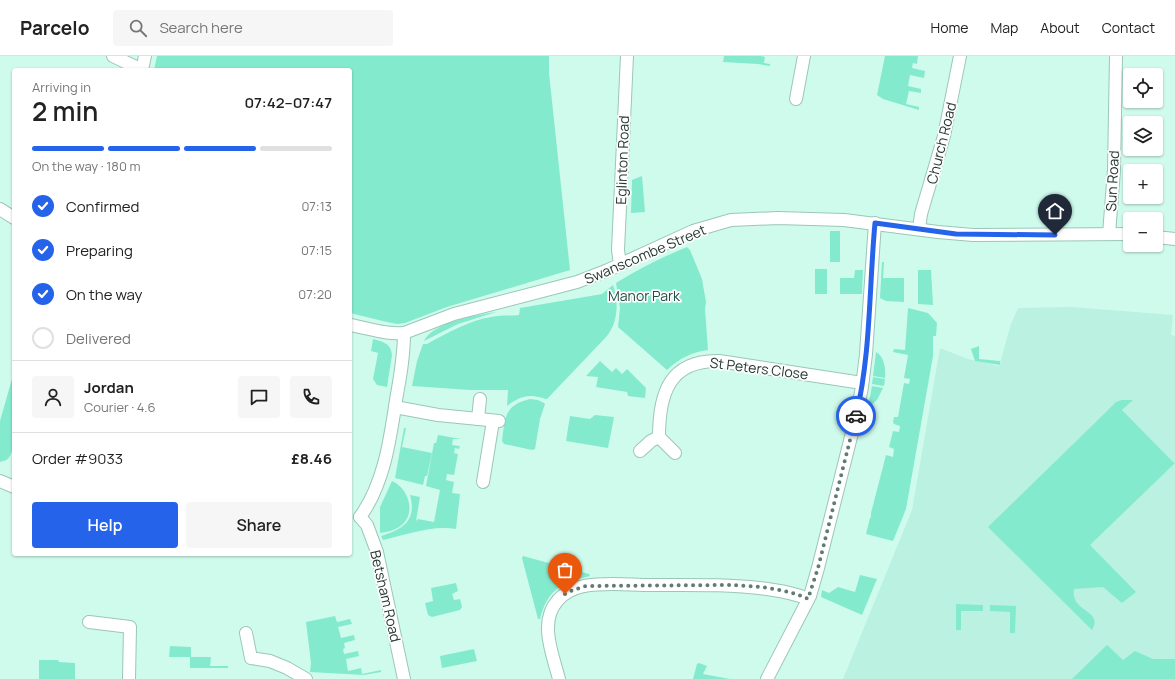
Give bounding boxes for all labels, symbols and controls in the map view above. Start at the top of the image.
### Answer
search box [113,10,393,46]
text: Parcelo [20,15,89,41]
icon: search [127,17,149,39]
text: Search here [159,17,243,38]
text: Home [931,18,968,37]
text: Map [990,18,1018,37]
text: About [1040,18,1080,37]
text: Contact [1102,18,1155,37]
map controls [1123,68,1163,252]
button: locate [1123,68,1163,108]
text: Arriving in [32,78,91,96]
text: 07:42–07:47 [244,92,332,113]
text: 2 min [32,93,98,129]
street label: Church Road [922,100,960,186]
street label: Eglinton Road [611,115,633,205]
button: layers [1123,116,1163,156]
street label: Sun Road [1101,150,1123,212]
text: On the way · 180 m [32,157,140,175]
button: + [1123,164,1163,204]
pin [1038,194,1072,235]
icon: check [32,195,54,217]
text: Confirmed [66,196,139,217]
text: 07:13 [301,197,332,215]
icon: home [1044,200,1066,222]
button: − [1123,212,1163,252]
street label: Swanscombe Street [581,220,709,288]
icon: check [32,239,54,261]
text: Preparing [66,240,133,261]
text: 07:15 [301,241,332,259]
icon: check [32,283,54,305]
text: On the way [66,284,142,305]
text: 07:20 [298,285,332,303]
park label: Manor Park [608,286,681,305]
text: Delivered [66,328,131,349]
street label: St Peters Close [709,353,809,383]
button: person [32,376,74,418]
button: chat [238,376,280,418]
button: phone [290,376,332,418]
text: Jordan [84,377,134,398]
courier [836,396,876,436]
text: Courier · 4.6 [84,398,156,416]
icon: car [845,405,867,427]
text: Order #9033 [32,448,123,469]
text: £8.46 [291,448,332,469]
button: Help [32,502,178,548]
button: Share [186,502,332,548]
street label: Betsham Road [366,548,406,644]
pin [548,553,582,594]
icon: bag [554,559,576,581]

